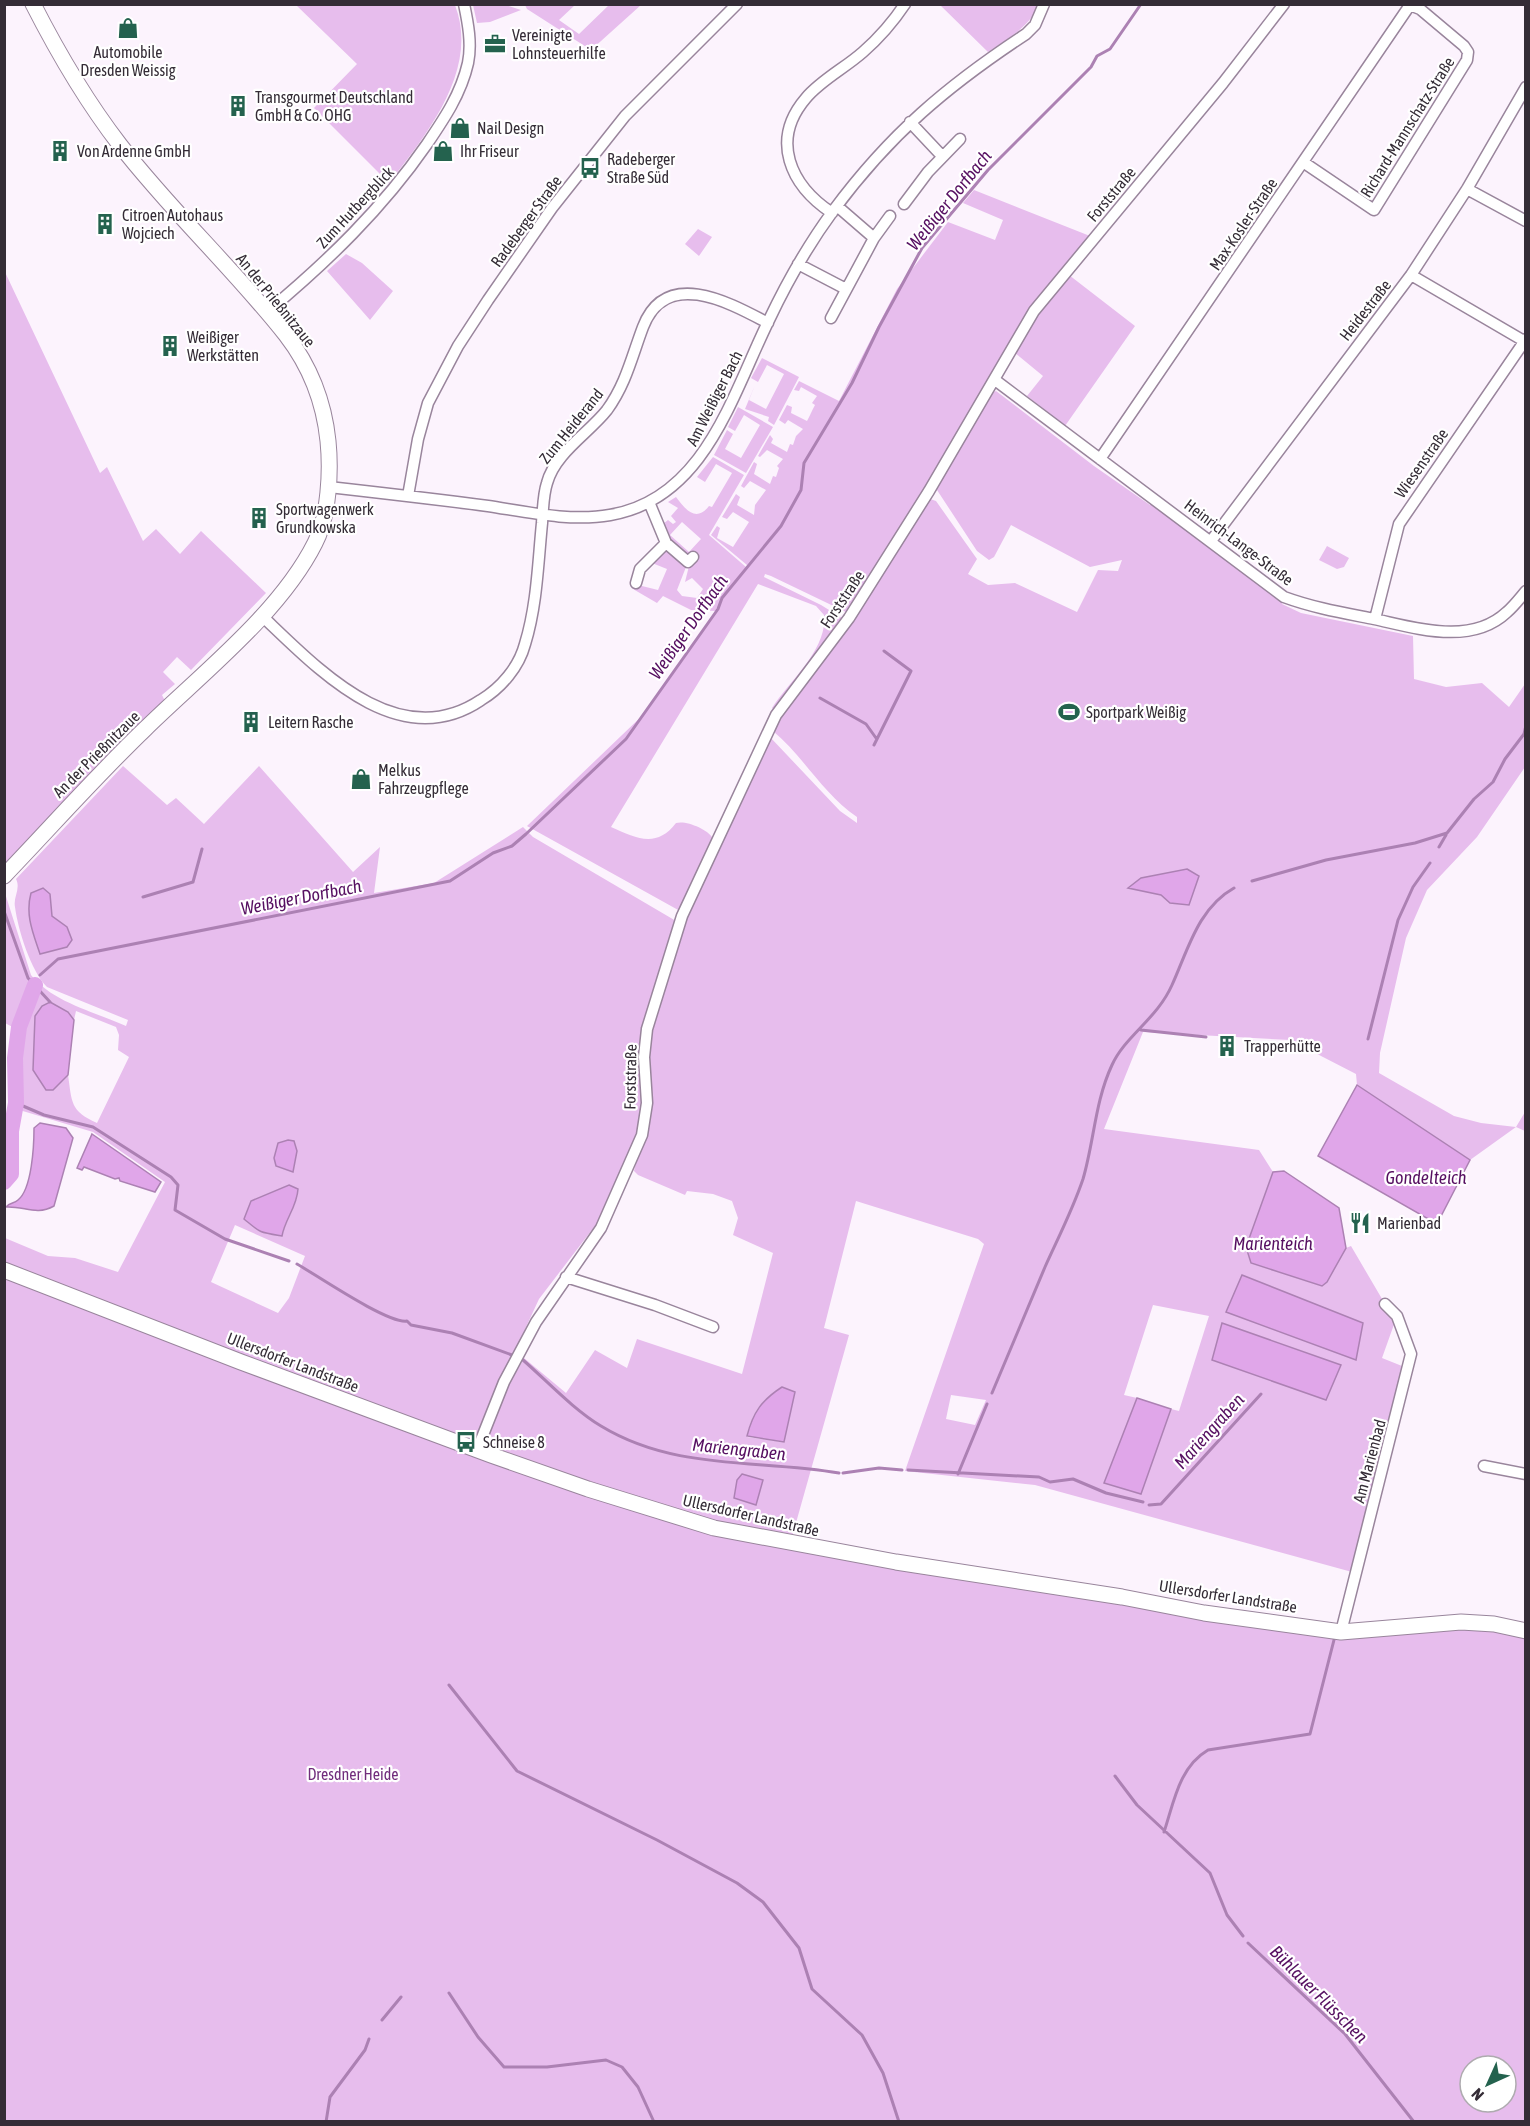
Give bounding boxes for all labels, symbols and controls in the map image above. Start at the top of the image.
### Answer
shop icon: Automobile Dresden Weissig [116,16,140,40]
place label: Vereinigte Lohnsteuerhilfe [512,26,606,62]
office icon: Vereinigte Lohnsteuerhilfe [483,32,507,56]
place label: Automobile Dresden Weissig [80,43,176,80]
street label: Richard-Mannschatz-Straße [1356,54,1458,200]
place label: Transgourmet Deutschland GmbH & Co. OHG [255,88,413,124]
building icon: Transgourmet Deutschland GmbH & Co. OHG [226,94,250,118]
shop icon: Nail Design [448,116,472,140]
place label: Nail Design [477,119,544,138]
building icon: Von Ardenne GmbH [48,139,72,163]
shop icon: Ihr Friseur [431,139,455,163]
place label: Von Ardenne GmbH [77,142,191,160]
place label: Ihr Friseur [460,142,519,160]
water label: Weißiger Dorfbach [902,146,996,254]
place label: Radeberger Straße Süd [607,150,675,186]
bus stop icon: Radeberger Straße Süd [578,156,602,180]
street label: Zum Hutbergblick [313,163,398,252]
street label: Forststraße [1083,163,1139,225]
street label: Radeberger Straße [487,172,566,271]
street label: Max-Kosler-Straße [1206,174,1280,274]
place label: Citroen Autohaus Wojciech [122,206,223,243]
building icon: Citroen Autohaus Wojciech [93,212,117,236]
street label: An der Prießnitzaue [233,250,319,350]
street label: Heidestraße [1336,276,1394,344]
place label: Weißiger Werkstätten [187,328,259,364]
building icon: Weißiger Werkstätten [158,334,182,358]
street label: Am Weißiger Bach [682,347,747,449]
street label: Zum Heiderand [535,385,607,467]
street label: Wiesenstraße [1391,425,1451,501]
street label: Heinrich-Lange-Straße [1181,495,1297,589]
place label: Sportwagenwerk Grundkowska [276,500,374,536]
building icon: Sportwagenwerk Grundkowska [247,506,271,530]
street label: Forststraße [816,567,868,631]
water label: Weißiger Dorfbach [644,571,732,683]
sports icon: Sportpark Weißig [1057,700,1081,724]
place label: Sportpark Weißig [1086,703,1186,722]
street label: An der Prießnitzaue [49,707,143,801]
building icon: Leitern Rasche [239,710,263,734]
place label: Leitern Rasche [268,713,354,731]
place label: Melkus Fahrzeugpflege [378,761,469,798]
shop icon: Melkus Fahrzeugpflege [349,767,373,791]
water label: Weißiger Dorfbach [239,875,363,919]
building icon: Trapperhütte [1215,1034,1239,1058]
place label: Trapperhütte [1244,1037,1321,1056]
street label: Forststraße [620,1044,640,1110]
water label: Gondelteich [1386,1167,1467,1188]
restaurant icon: Marienbad [1348,1211,1372,1235]
place label: Marienbad [1377,1214,1441,1232]
water label: Marienteich [1233,1233,1313,1254]
street label: Ullersdorfer Landstraße [225,1329,361,1395]
water label: Mariengraben [1170,1389,1248,1473]
street label: Am Marienbad [1349,1417,1389,1505]
bus stop icon: Schneise 8 [454,1430,478,1454]
place label: Schneise 8 [483,1433,545,1451]
water label: Mariengraben [691,1434,787,1464]
street label: Ullersdorfer Landstraße [681,1491,821,1539]
street label: Ullersdorfer Landstraße [1158,1576,1298,1616]
park label: Dresdner Heide [307,1765,399,1783]
water label: Bühlauer Flüsschen [1266,1941,1372,2047]
north arrow [1458,2054,1518,2114]
text: N [1468,2085,1487,2104]

